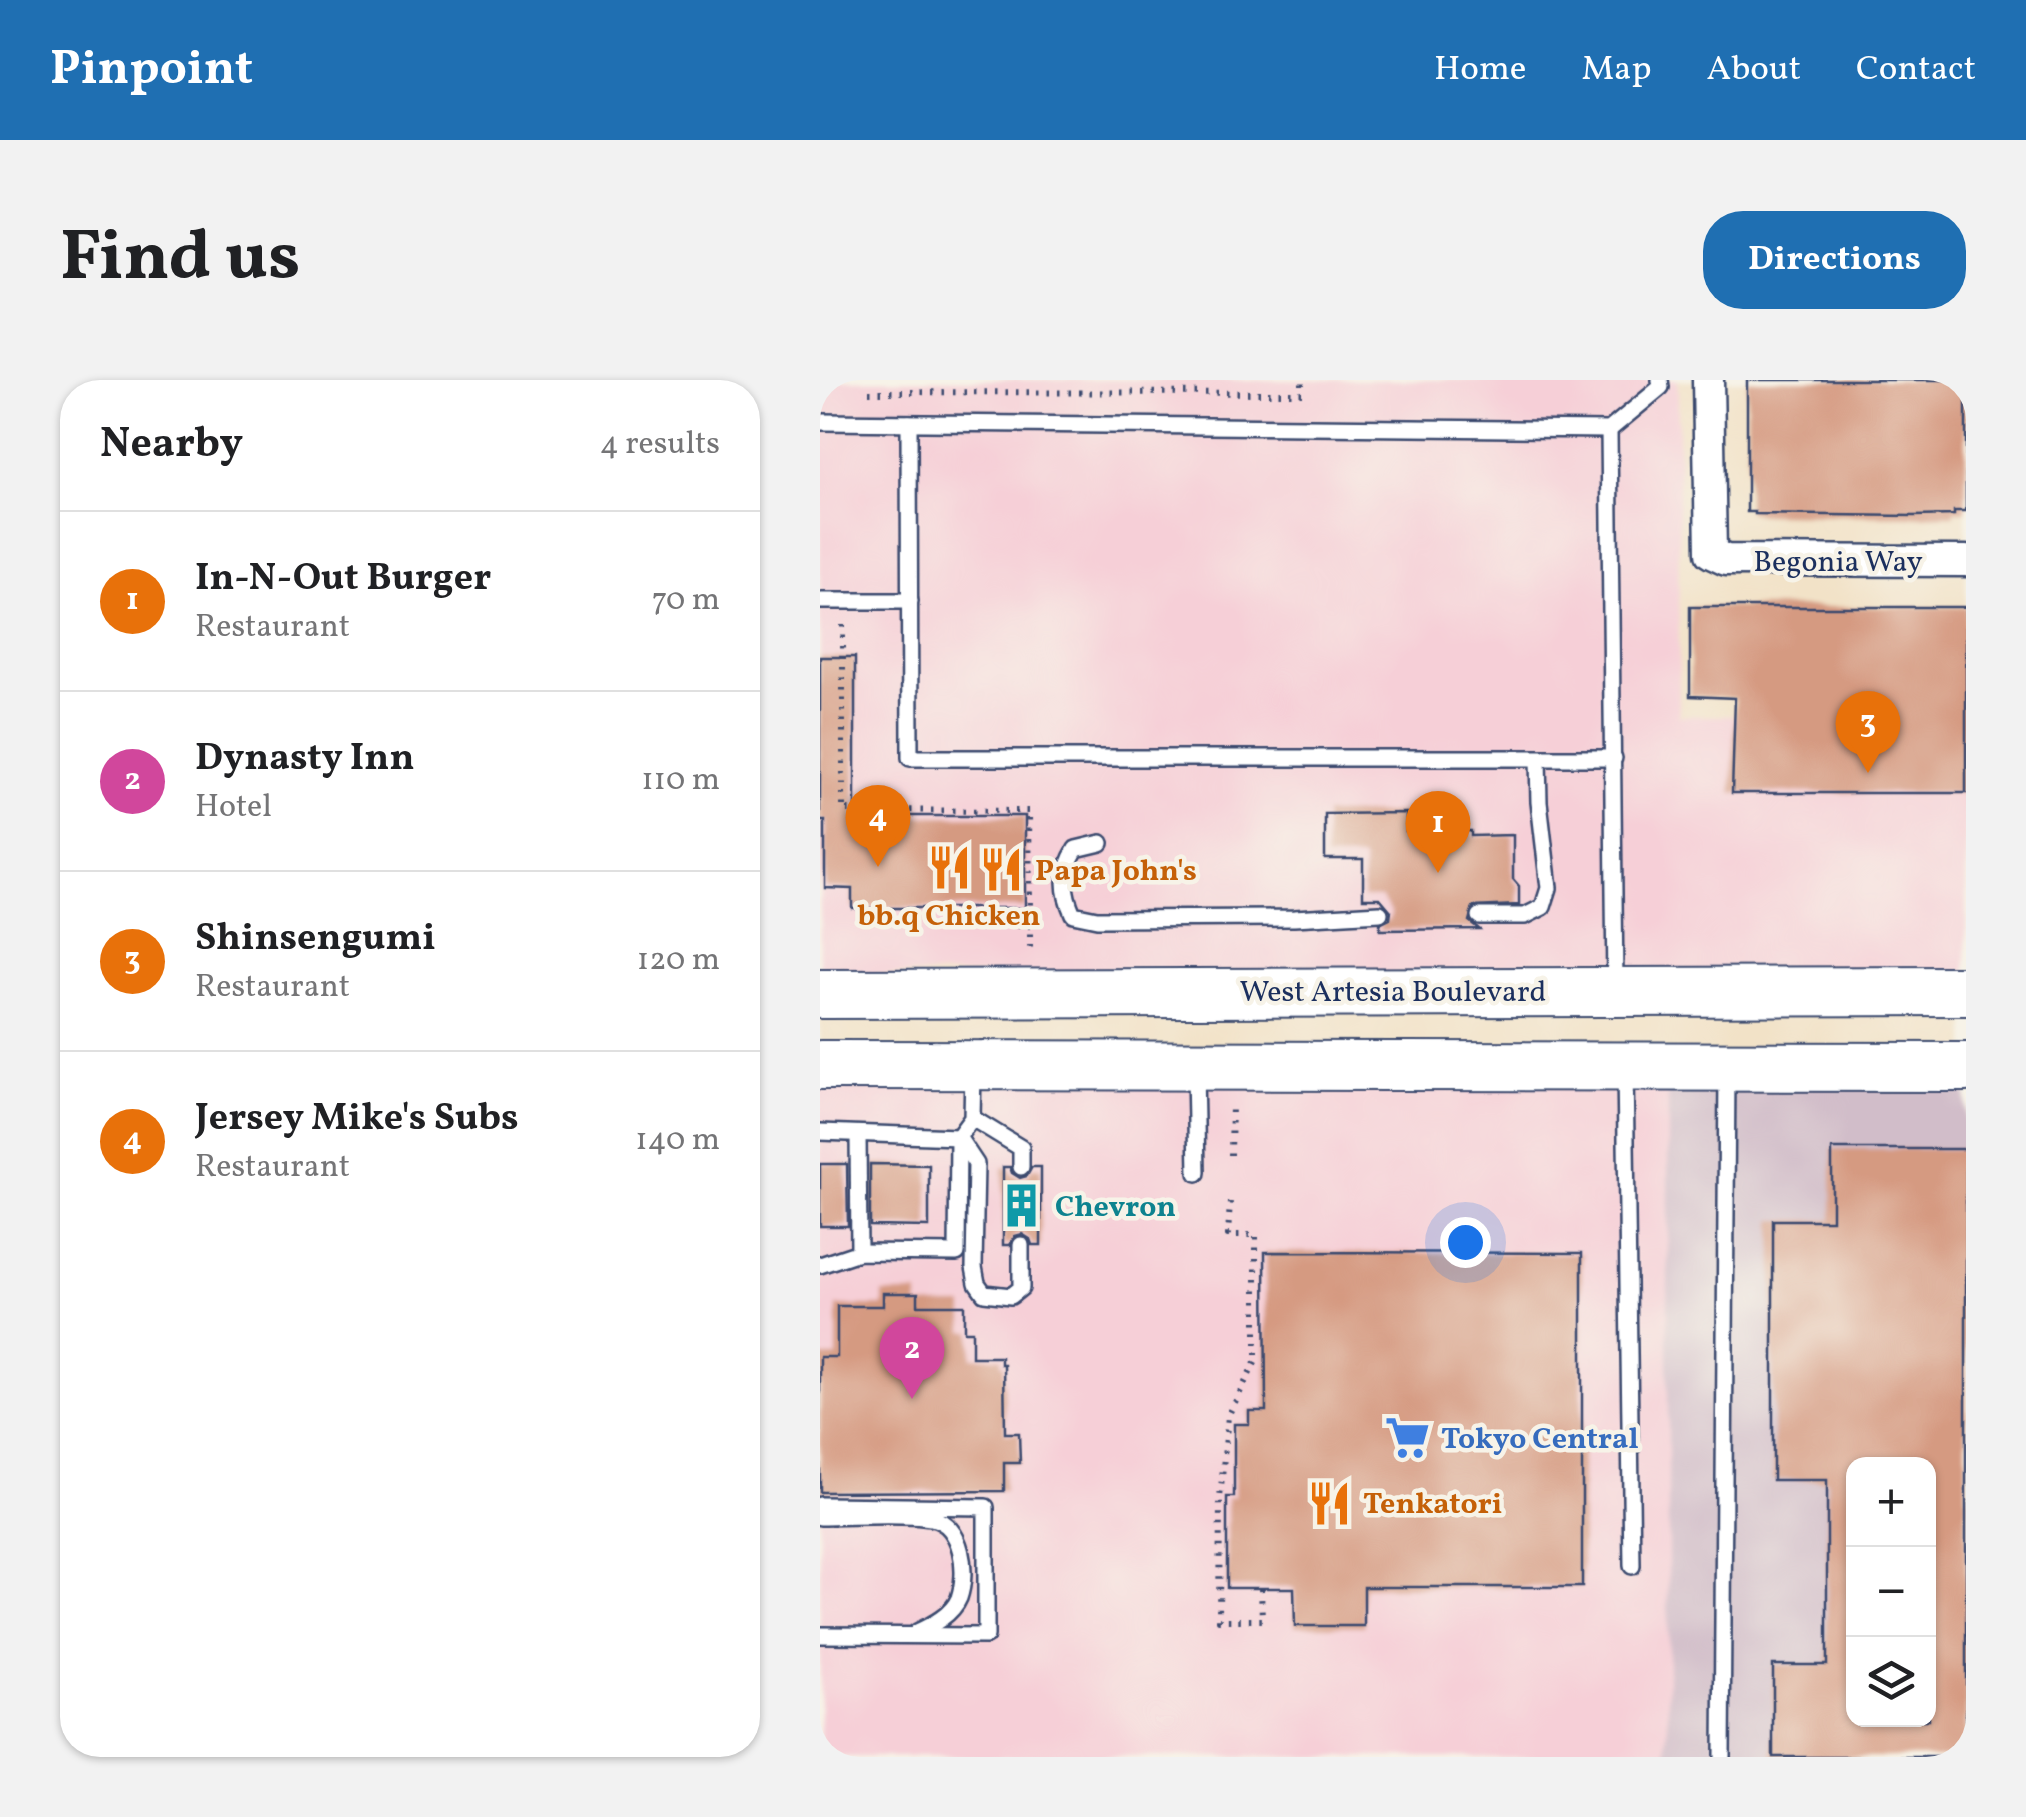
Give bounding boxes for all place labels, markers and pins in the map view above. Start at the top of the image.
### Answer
pin: 3 [1836,690,1900,773]
pin: 4 [846,784,910,867]
pin: 1 [1406,790,1470,873]
restaurant icon: bb.q Chicken [925,844,973,892]
restaurant icon: Papa John's [978,846,1026,894]
place label: Papa John's [1035,851,1197,893]
place label: bb.q Chicken [857,896,1041,938]
building icon: Chevron [998,1182,1046,1230]
place label: Chevron [1055,1187,1176,1229]
pin: 2 [879,1316,944,1399]
supermarket icon: Tokyo Central [1384,1414,1432,1462]
place label: Tokyo Central [1441,1419,1639,1461]
restaurant icon: Tenkatori [1306,1479,1354,1527]
place label: Tenkatori [1363,1484,1502,1526]

